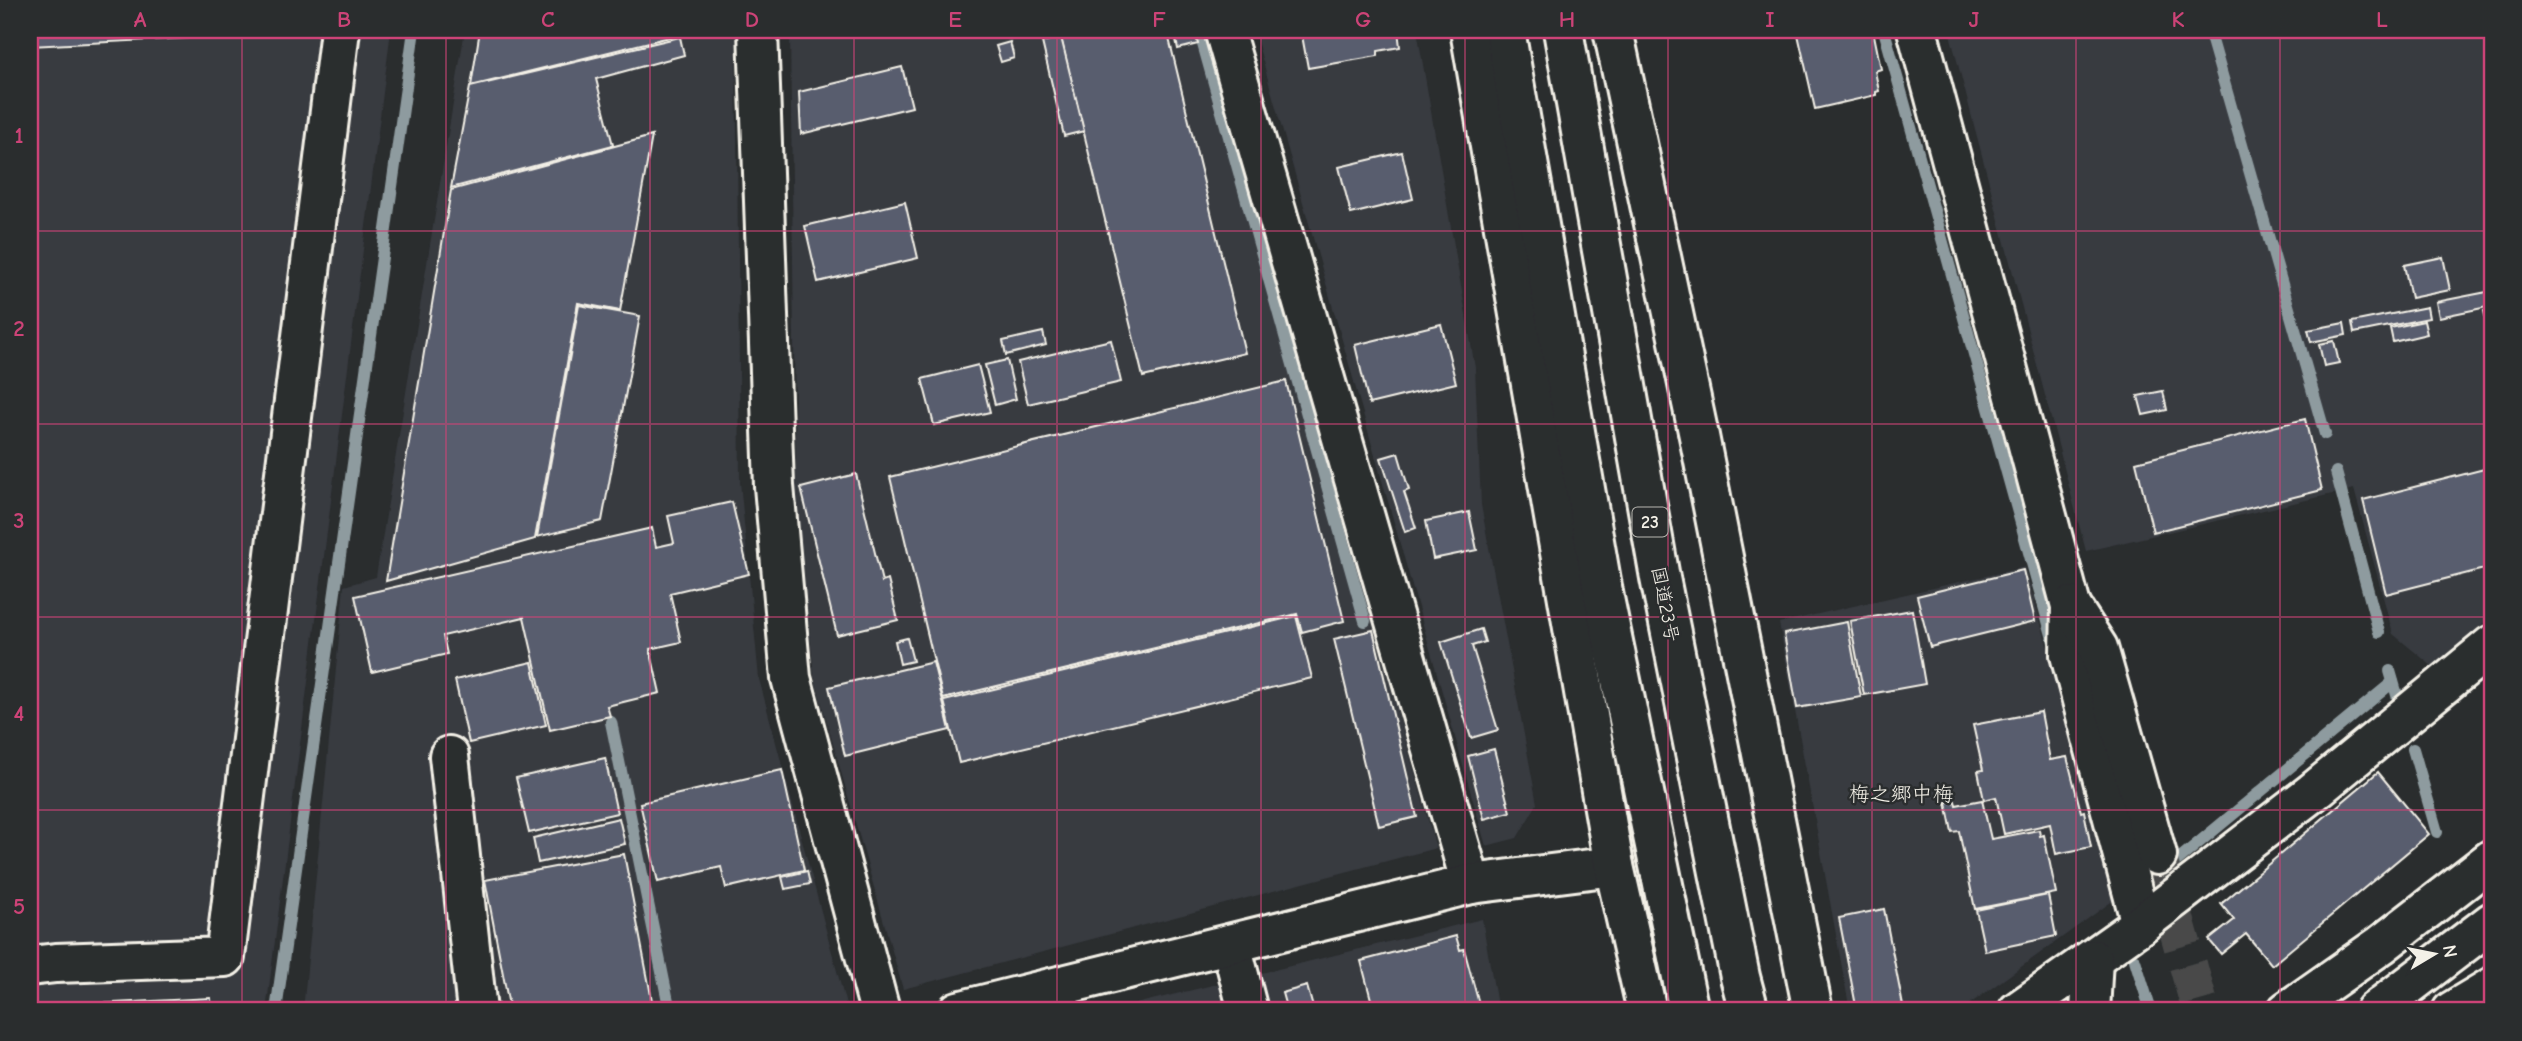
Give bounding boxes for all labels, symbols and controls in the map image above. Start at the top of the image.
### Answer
text: A [134,6,147,33]
text: B [337,6,351,33]
text: C [541,6,555,33]
text: D [745,6,759,33]
text: E [948,6,962,33]
text: F [1152,6,1166,33]
text: G [1355,6,1371,33]
text: H [1559,6,1575,33]
text: I [1765,6,1775,33]
text: J [1969,6,1980,33]
text: K [2172,6,2185,33]
text: L [2376,6,2388,33]
text: 1 [14,122,24,149]
text: 2 [13,315,25,342]
text: 3 [13,507,25,534]
road number: 23 [1632,508,1668,536]
street label: 国道23号 [1647,565,1683,644]
text: 4 [14,700,25,727]
district label: 梅之郷中梅 [1849,782,1954,806]
text: 5 [13,893,25,920]
north arrow [2400,918,2470,988]
text: N [2438,943,2462,959]

